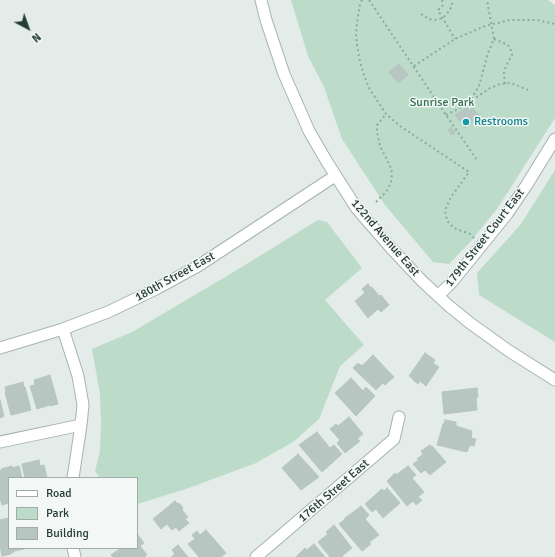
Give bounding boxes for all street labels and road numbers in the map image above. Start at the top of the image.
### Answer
street label: 179th Street Court East [442,186,528,290]
street label: 122nd Avenue East [348,197,422,279]
street label: 180th Street East [133,249,217,305]
street label: 176th Street East [296,456,372,526]

